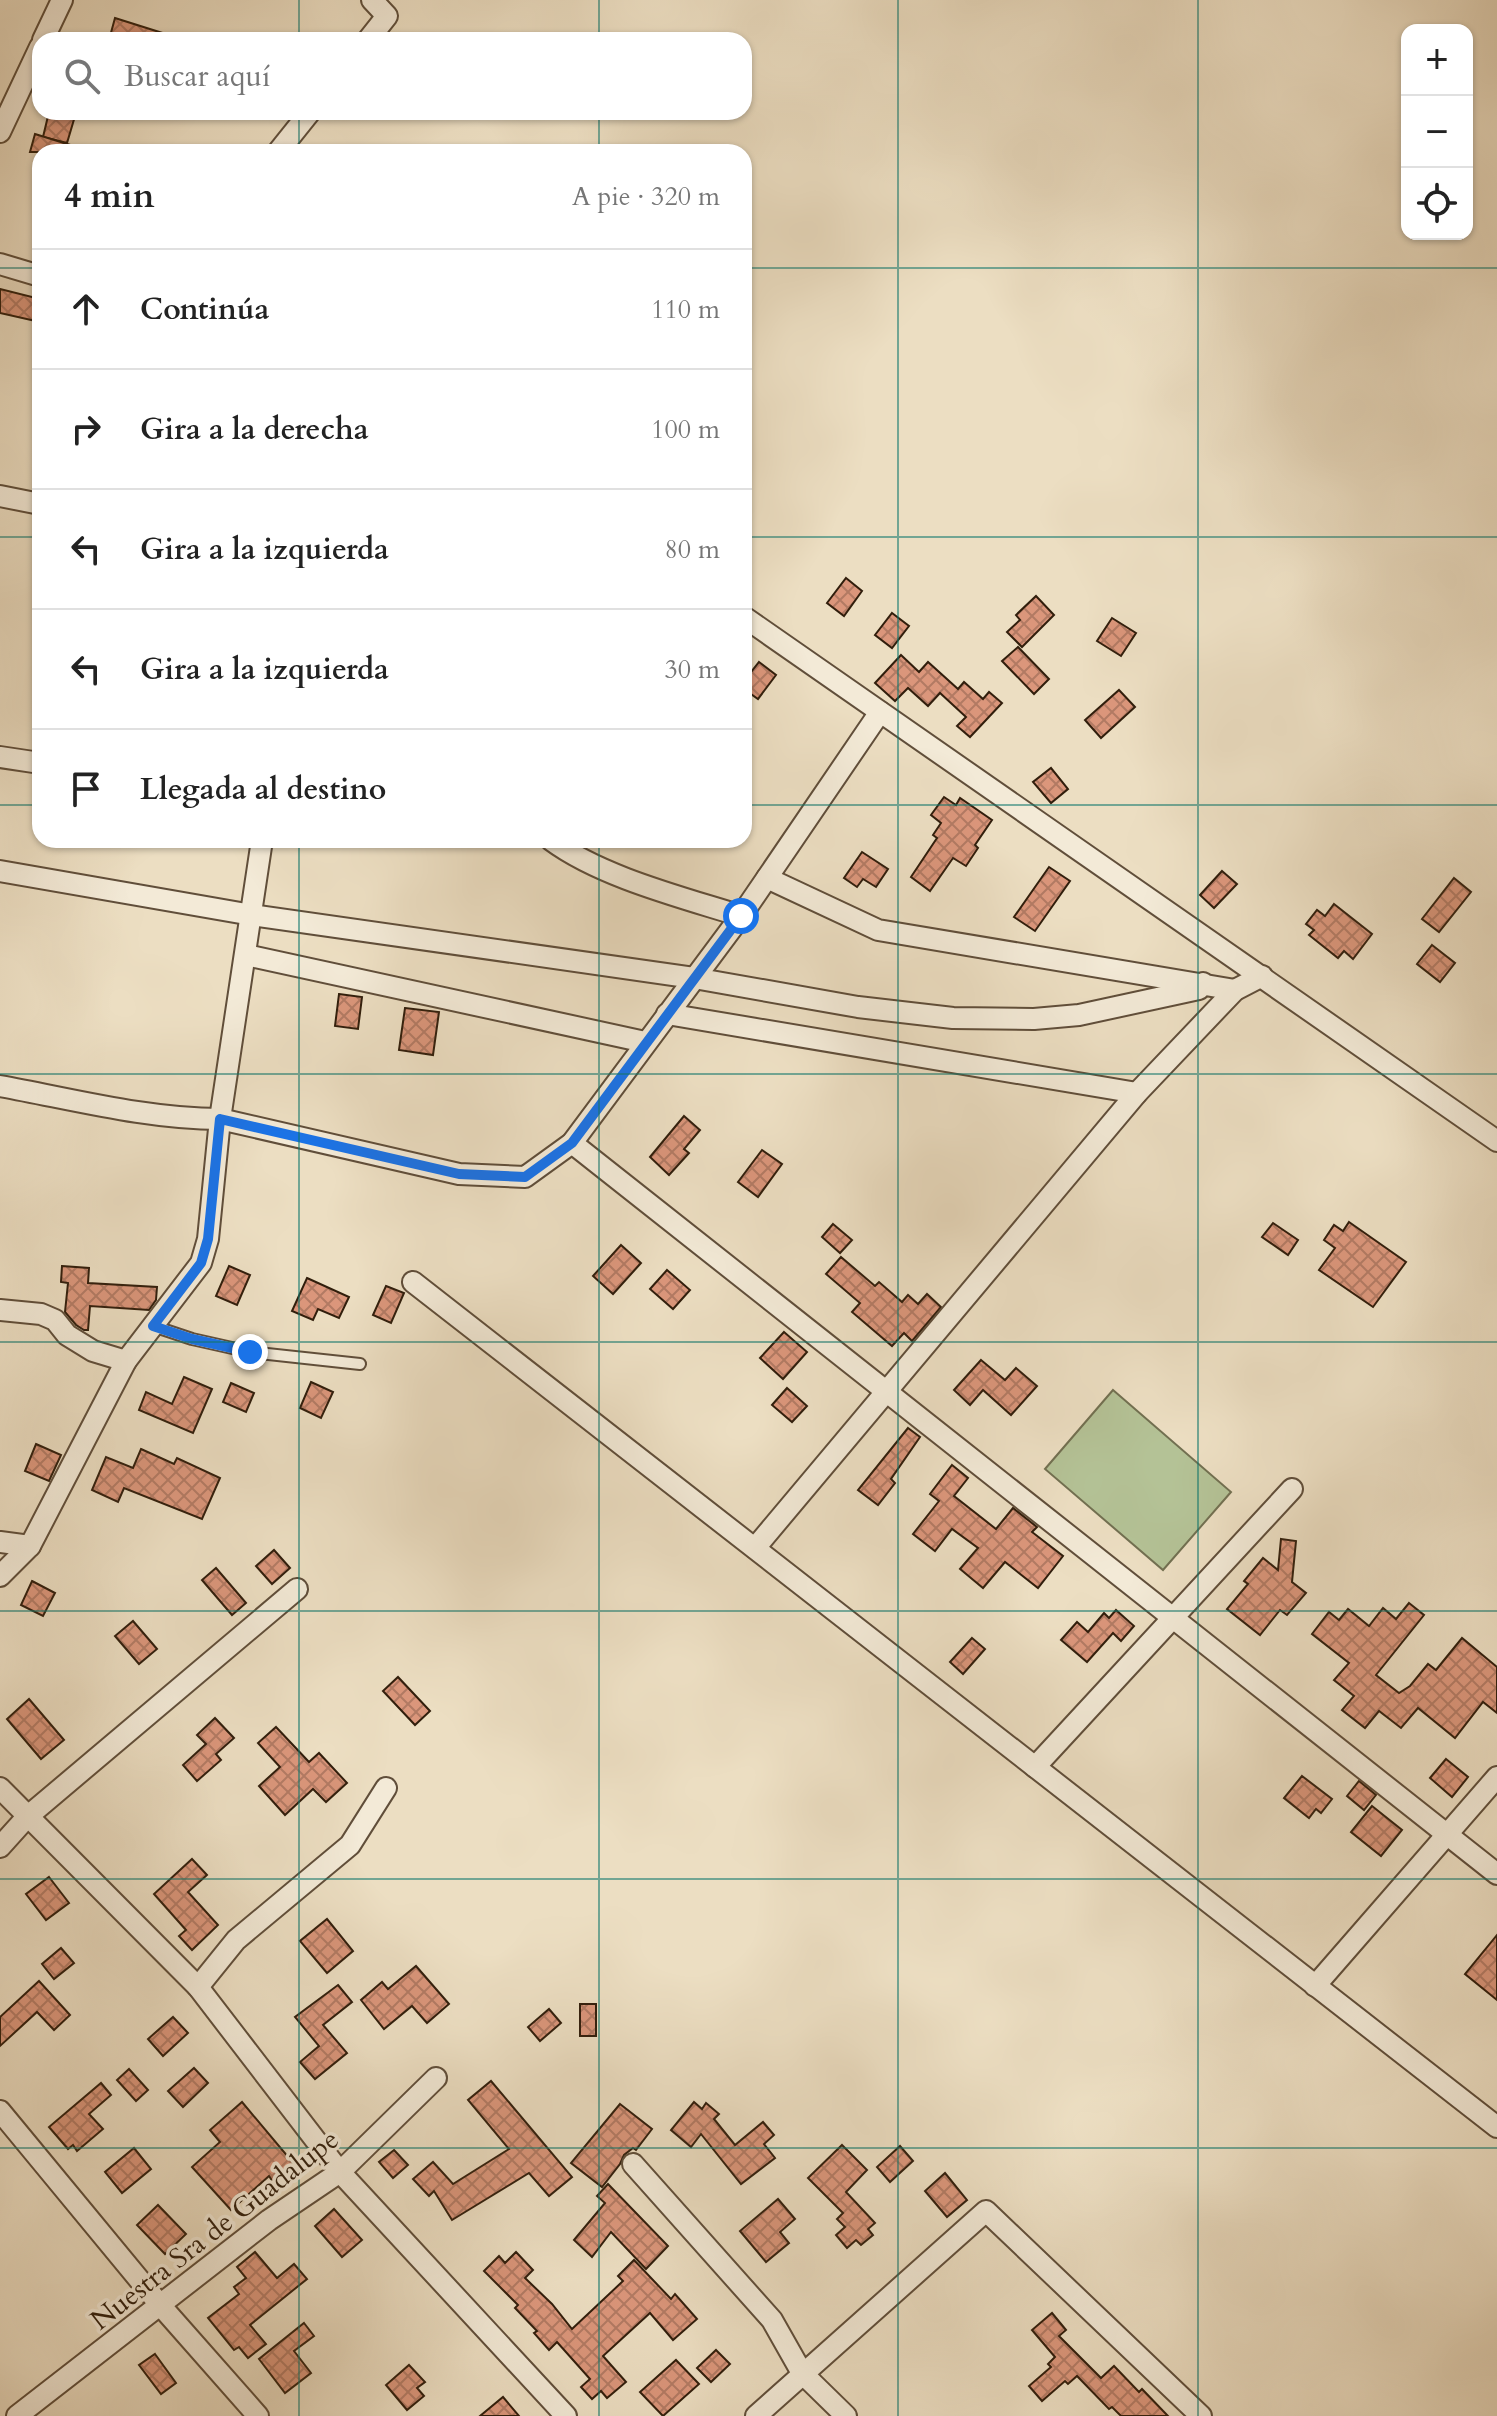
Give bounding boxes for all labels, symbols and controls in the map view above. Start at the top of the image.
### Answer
map controls [1401,24,1473,240]
button: + [1401,24,1473,96]
search box [32,32,752,120]
icon: search [60,54,104,98]
text: Buscar aquí [124,56,270,97]
button: − [1401,96,1473,168]
button: locate [1401,168,1473,240]
text: 4 min [64,173,155,219]
text: A pie · 320 m [572,179,720,214]
icon: ahead [64,287,108,331]
text: Continúa [140,289,270,330]
text: 110 m [651,292,720,327]
icon: right [64,407,108,451]
text: Gira a la derecha [140,409,369,450]
text: 100 m [651,412,720,447]
icon: left [64,527,108,571]
text: Gira a la izquierda [140,529,389,570]
text: 80 m [664,532,720,567]
icon: left [64,647,108,691]
text: Gira a la izquierda [140,649,389,690]
text: 30 m [664,652,720,687]
icon: arrive [64,767,108,811]
text: Llegada al destino [140,769,386,810]
route start [723,898,759,934]
route end [232,1334,268,1370]
street label: Nuestra Sra de Guadalupe [82,2121,347,2339]

